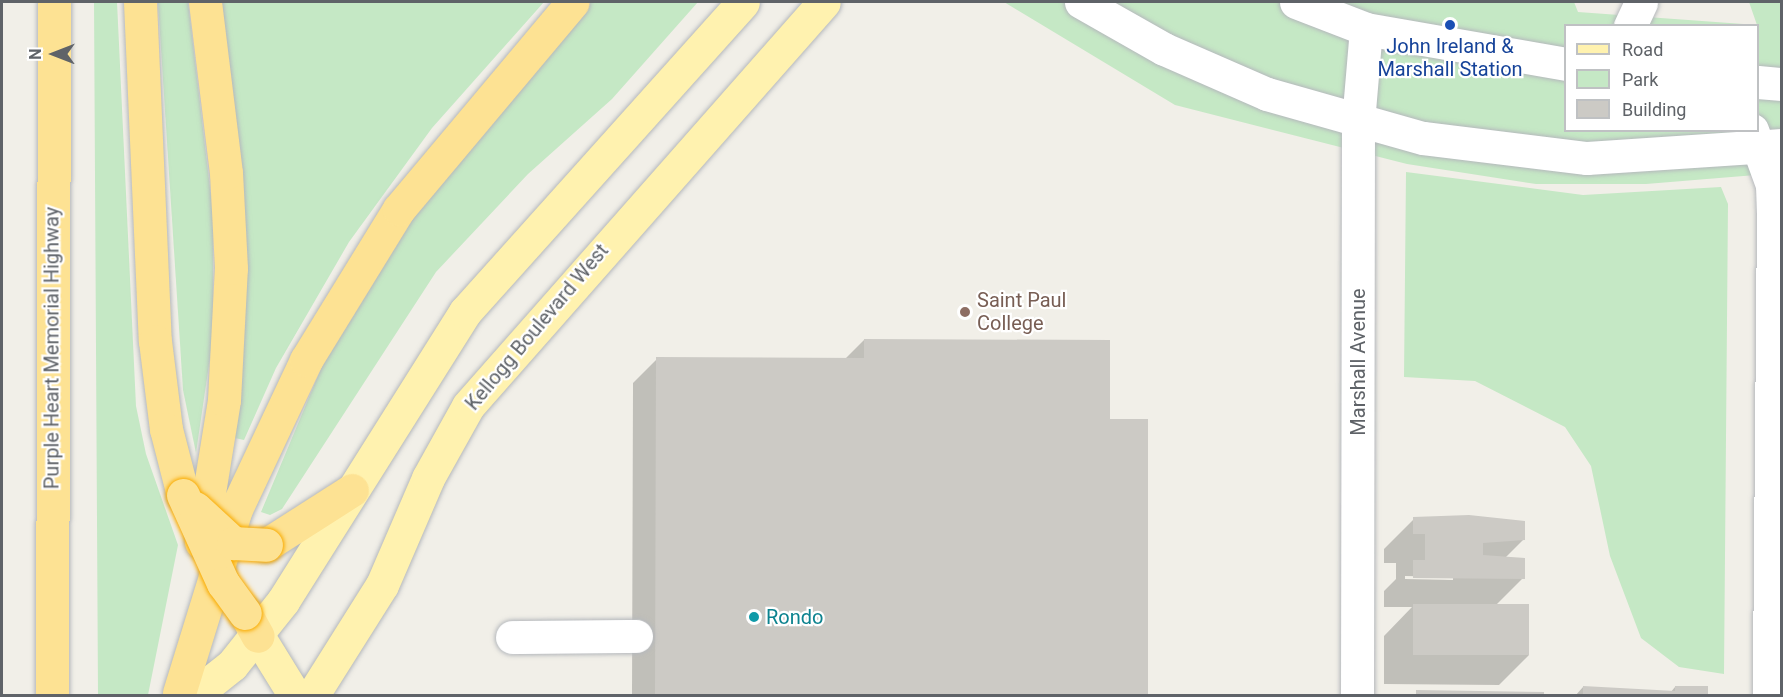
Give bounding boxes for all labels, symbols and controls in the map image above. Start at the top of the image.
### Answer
marker: John Ireland & Marshall Station [1443,18,1457,32]
north arrow [24,24,84,84]
legend [1564,24,1759,132]
place label: John Ireland & Marshall Station [1377,35,1523,82]
text: Road [1622,39,1663,60]
text: N [26,48,45,60]
text: Park [1622,69,1658,90]
text: Building [1622,99,1686,120]
street label: Purple Heart Memorial Highway [40,207,64,489]
street label: Kellogg Boulevard West [460,239,614,415]
place label: Saint Paul College [977,288,1066,335]
street label: Marshall Avenue [1346,288,1370,436]
marker: Saint Paul College [958,305,972,319]
place label: Rondo [766,605,823,629]
marker: Rondo [747,610,761,624]

